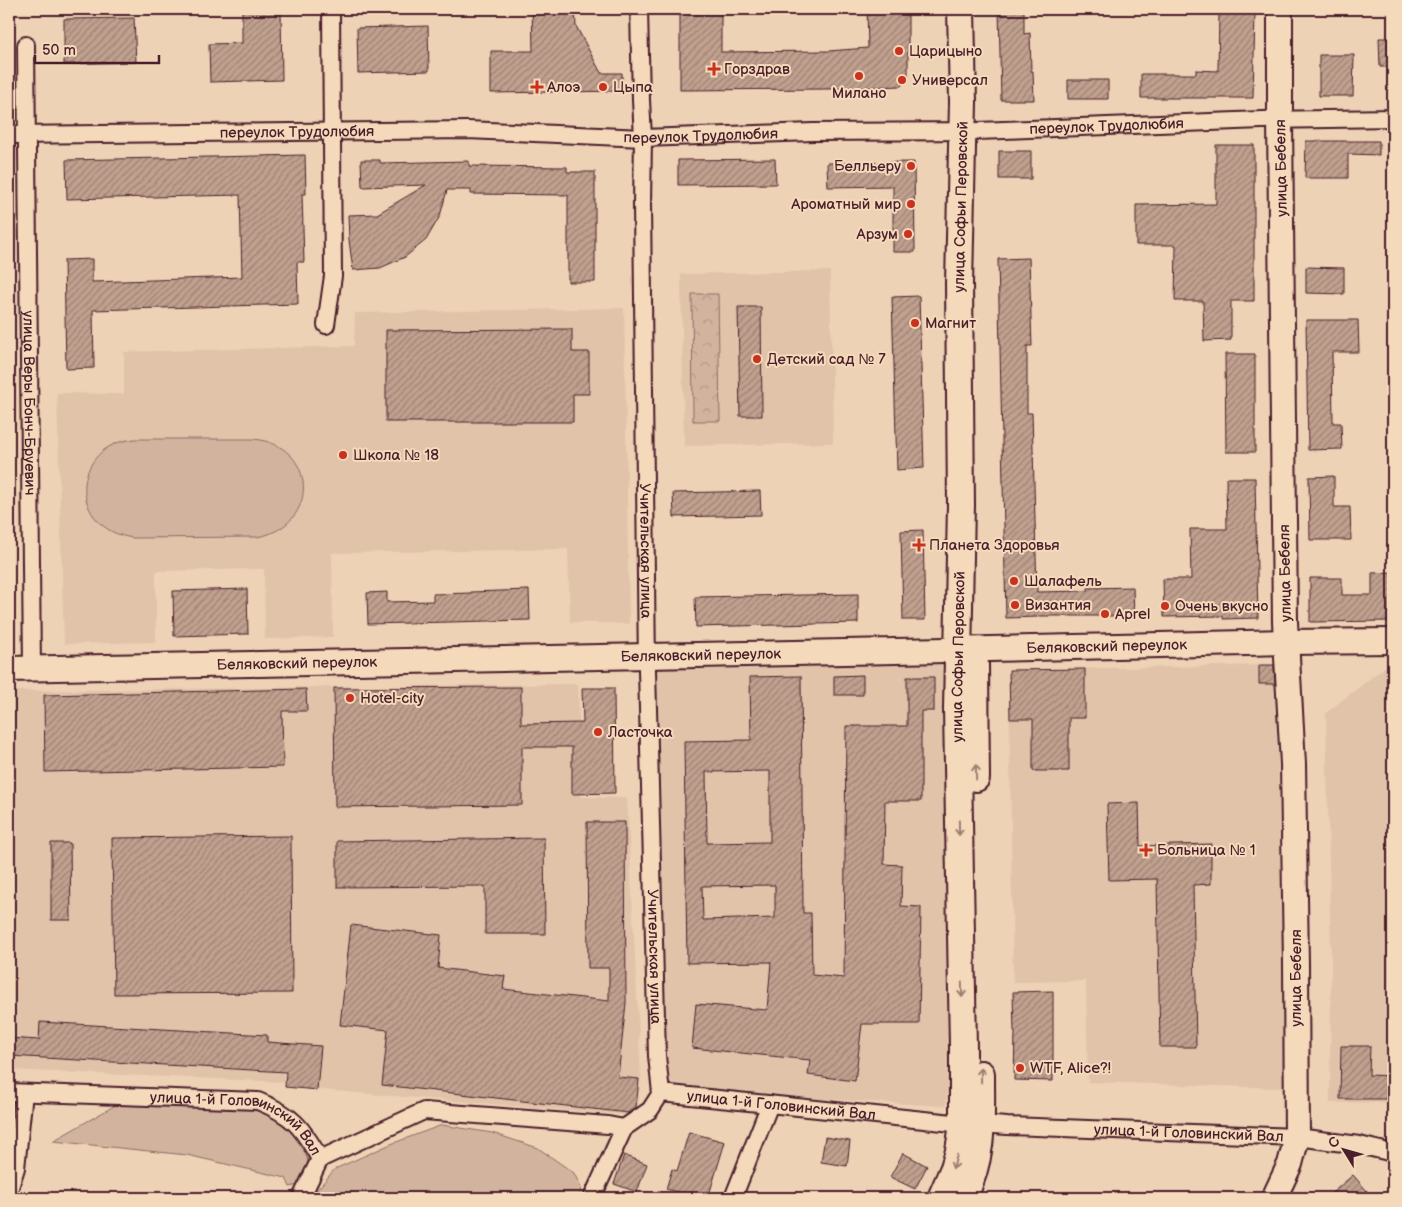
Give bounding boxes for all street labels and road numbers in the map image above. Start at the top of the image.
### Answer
street label: переулок Трудолюбия [1029,114,1184,139]
street label: улица Бебеля [1271,119,1292,217]
street label: улица Софьи Перовской [950,121,973,293]
street label: переулок Трудолюбия [219,122,374,143]
street label: переулок Трудолюбия [623,124,778,148]
street label: улица Веры Бонч-Бруевич [19,310,39,496]
street label: Учительская улица [635,483,655,619]
street label: улица Бебеля [1275,524,1296,622]
street label: улица Софьи Перовской [948,571,970,743]
street label: Беляковский переулок [1026,635,1187,658]
street label: Беляковский переулок [620,644,781,667]
street label: Беляковский переулок [216,653,377,675]
street label: Учительская улица [643,889,665,1025]
street label: улица Бебеля [1287,929,1306,1027]
street label: улица 1-й Головинский Вал [686,1087,877,1125]
street label: улица 1-й Головинский Вал [150,1088,325,1159]
street label: улица 1-й Головинский Вал [1094,1120,1284,1146]

